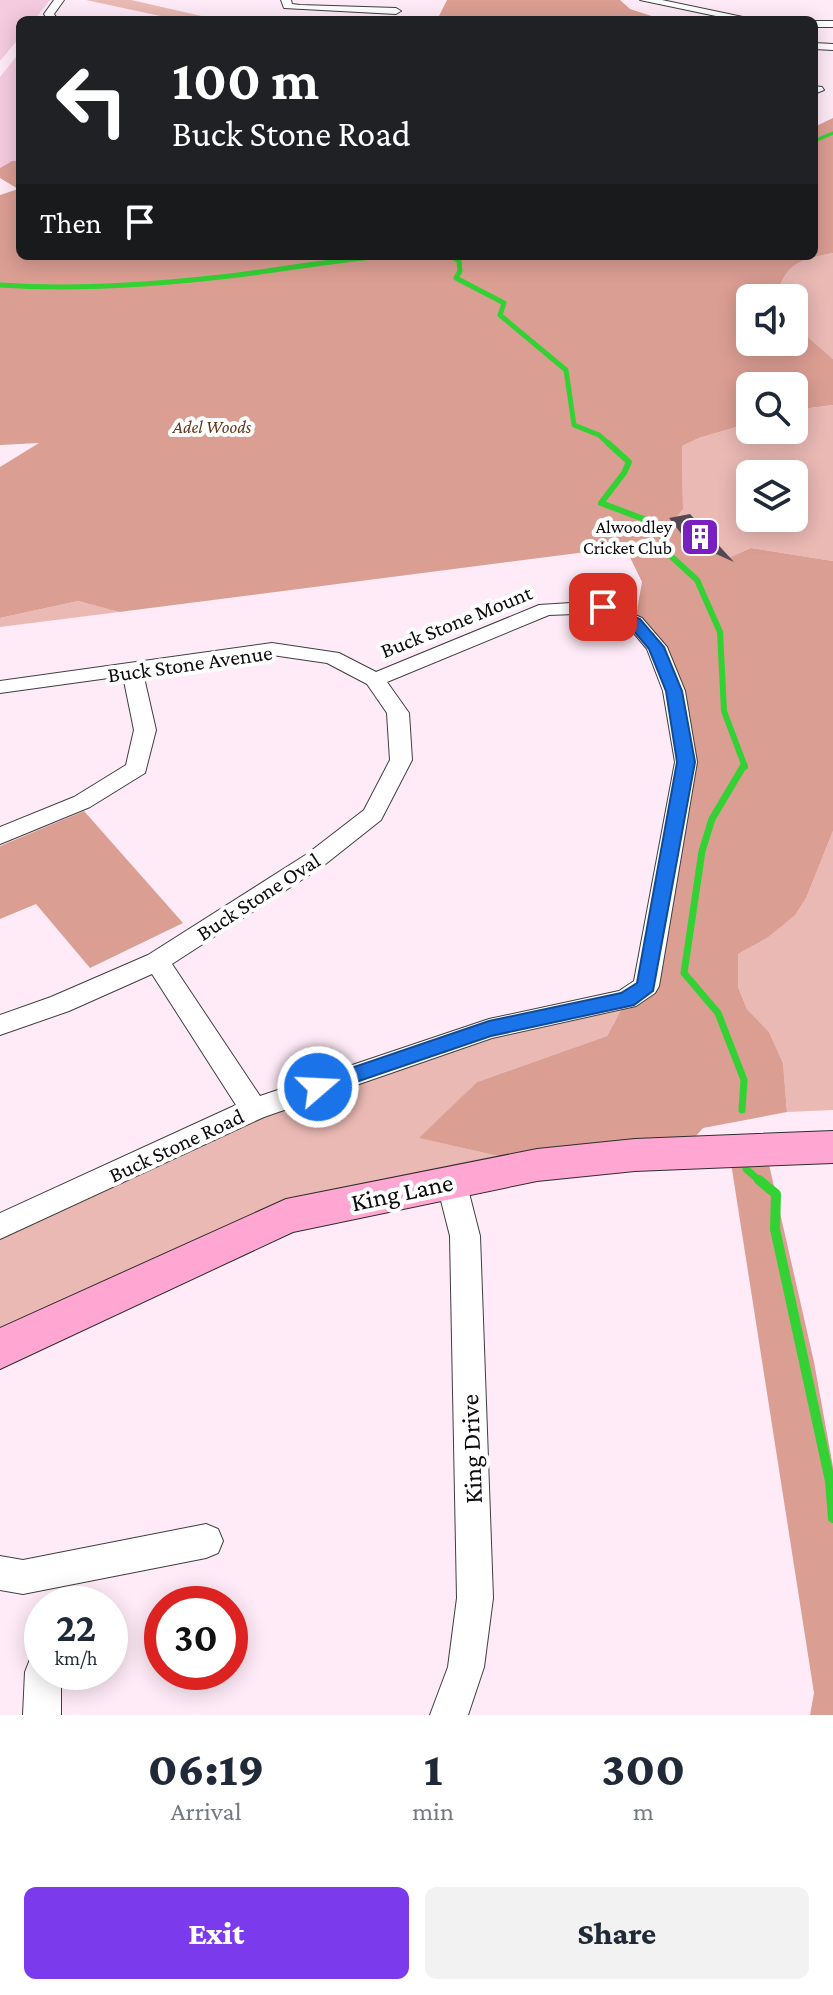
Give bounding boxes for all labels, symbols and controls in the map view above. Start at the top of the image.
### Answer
icon: left [40,48,144,152]
text: 100 m [172,49,319,111]
text: Buck Stone Road [172,114,411,154]
icon: arrive [118,200,162,244]
text: Then [40,206,102,239]
map controls [736,284,808,532]
button: sound [736,284,808,356]
button: search [736,372,808,444]
park label: Adel Woods [172,417,252,437]
button: layers [736,460,808,532]
building icon: Alwoodley Cricket Club [679,516,721,558]
place label: Alwoodley Cricket Club [583,517,673,558]
pin [569,573,637,641]
street label: Buck Stone Mount [377,579,536,663]
icon: arrive [581,585,625,629]
street label: Buck Stone Avenue [106,640,274,687]
street label: Buck Stone Oval [192,847,325,946]
position arrow [276,1045,360,1129]
street label: Buck Stone Road [105,1103,248,1188]
street label: King Lane [348,1168,456,1217]
street label: King Drive [455,1394,488,1504]
speed limit sign: 30 [144,1586,248,1690]
text: 22 [56,1605,96,1650]
text: km/h [54,1647,98,1669]
text: 06:19 [148,1742,264,1795]
text: 1 [424,1742,442,1795]
text: 300 [602,1742,685,1795]
text: Arrival [171,1797,241,1826]
text: min [412,1797,454,1826]
text: m [633,1797,654,1826]
button: Exit [24,1887,409,1979]
button: Share [425,1887,809,1979]

